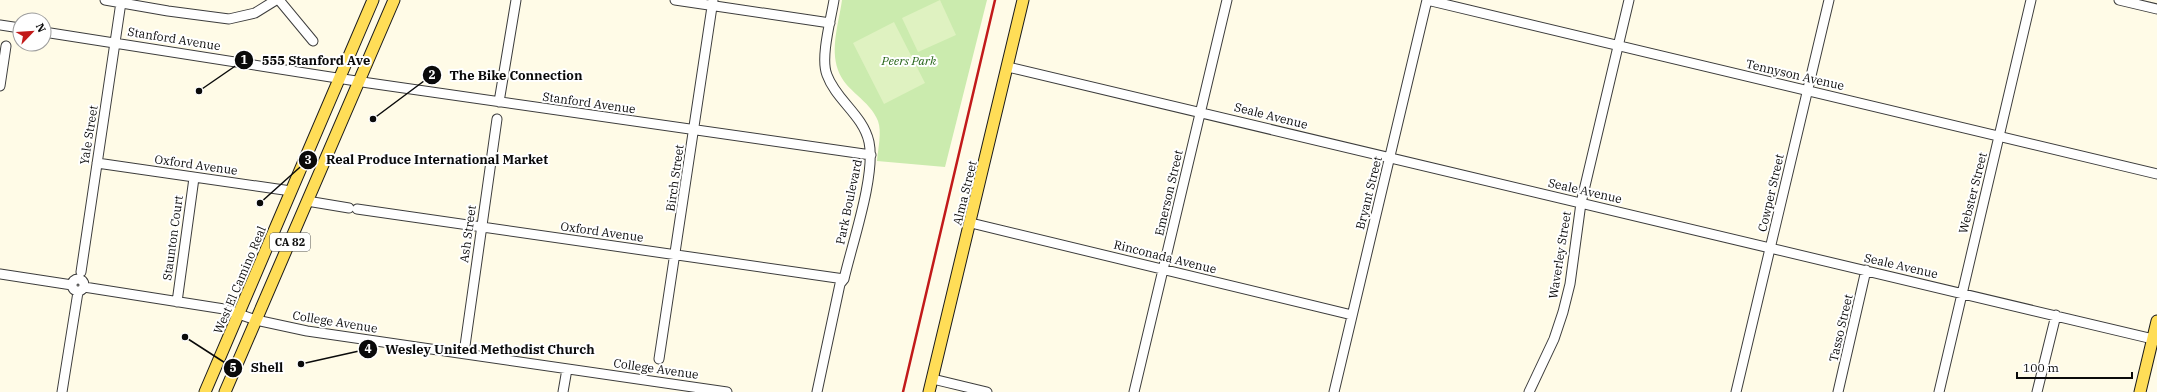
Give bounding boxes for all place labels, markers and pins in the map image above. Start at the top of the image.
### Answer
callout: 555 Stanford Ave [234,48,378,73]
callout: The Bike Connection [422,63,591,88]
callout: Real Produce International Market [298,147,556,172]
callout: Wesley United Methodist Church [358,337,603,362]
callout: Shell [223,355,291,380]

